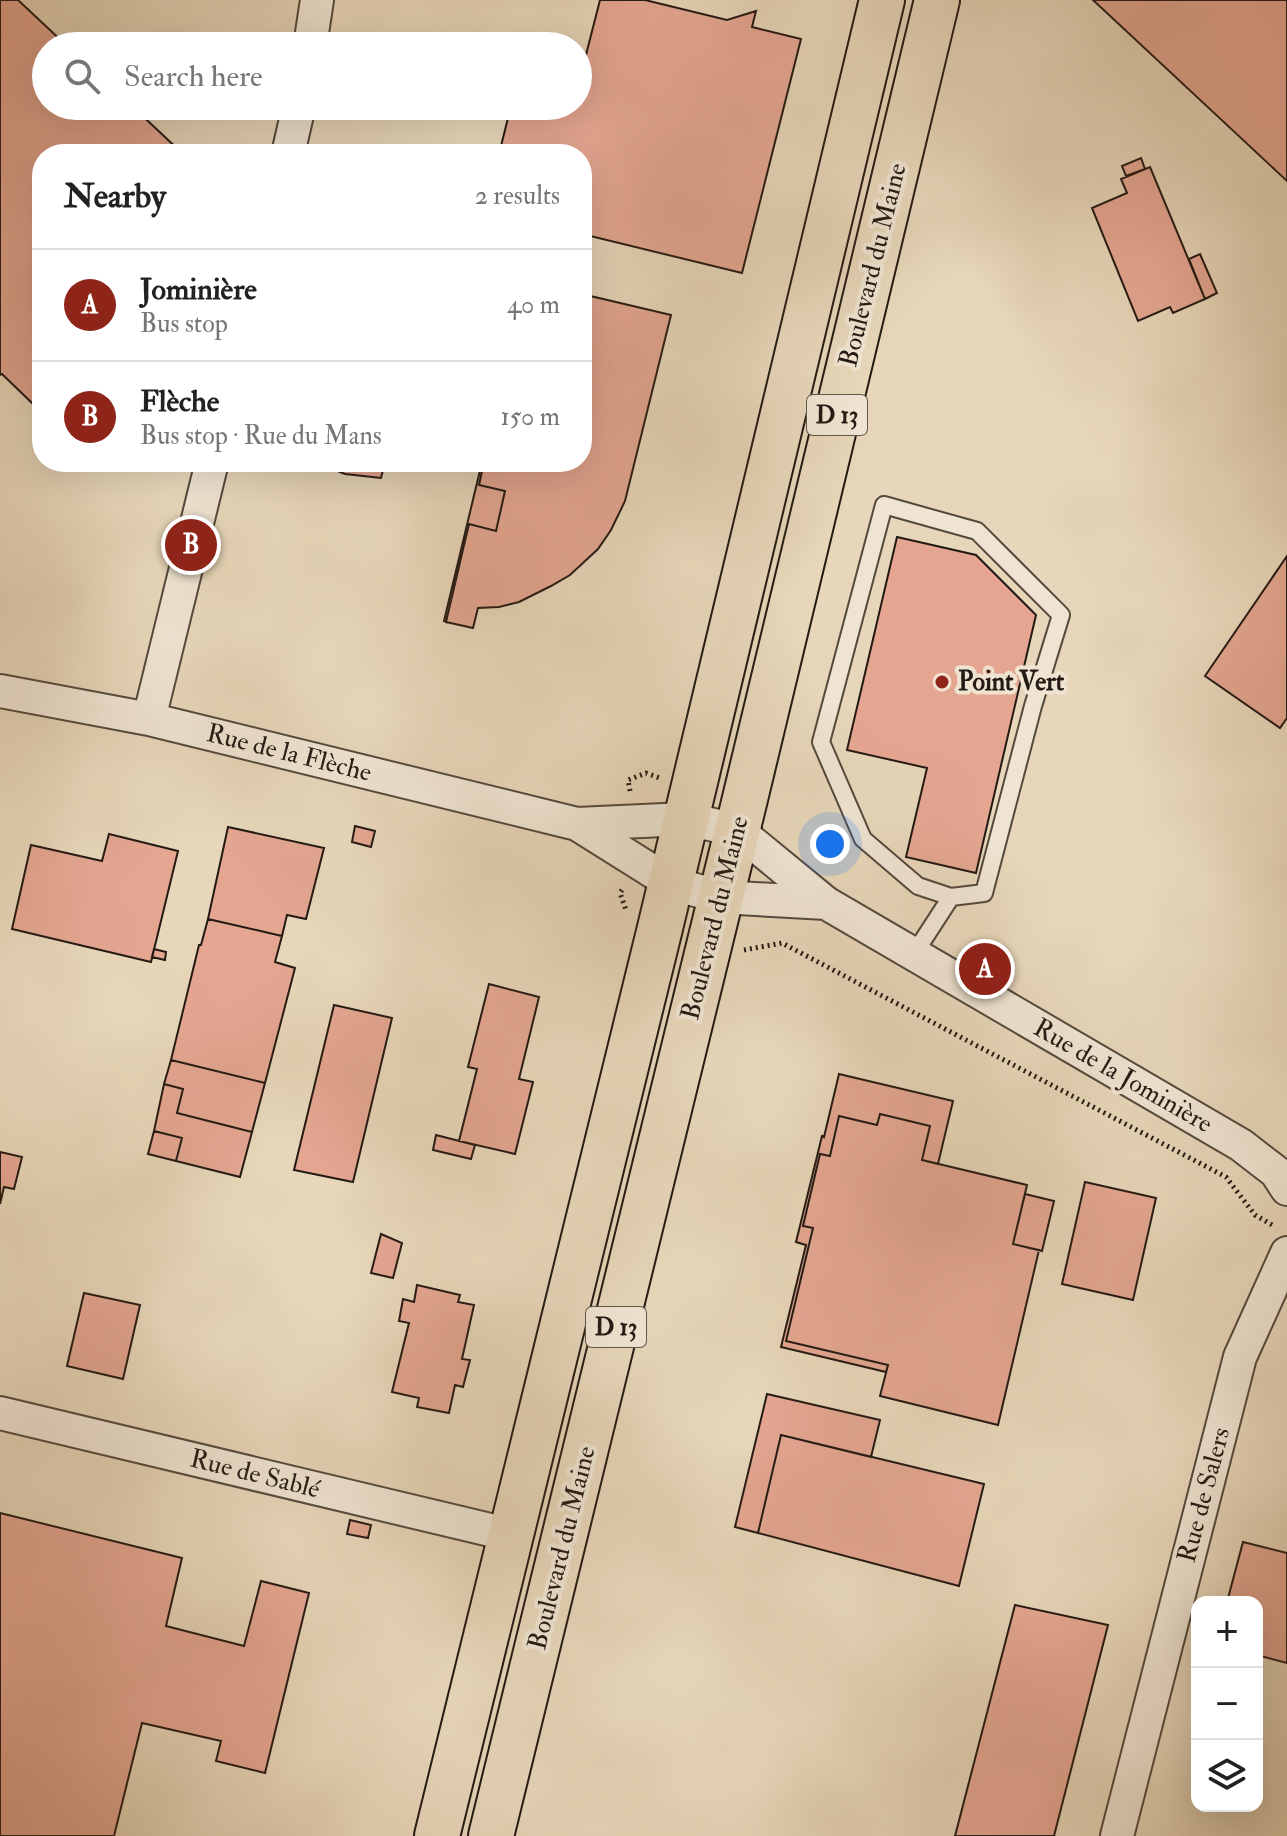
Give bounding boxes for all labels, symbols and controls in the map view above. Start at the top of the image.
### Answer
search box [32,32,592,120]
icon: search [60,54,104,98]
text: Search here [124,58,263,95]
street label: Boulevard du Maine [832,160,914,370]
text: Nearby [64,175,166,218]
text: 2 results [475,180,560,212]
text: Jominière [140,271,257,308]
text: A [82,289,98,321]
text: 40 m [507,289,560,321]
text: Bus stop [140,308,228,340]
text: Flèche [140,383,219,420]
road number: D 13 [807,395,867,435]
text: B [81,401,99,433]
text: 150 m [501,401,560,433]
text: Bus stop · Rue du Mans [140,420,382,452]
pin: B [165,515,217,575]
place label: Point Vert [958,666,1065,698]
marker: Point Vert [933,673,951,691]
street label: Rue de la Flèche [203,717,375,789]
street label: Boulevard du Maine [674,813,756,1023]
your location [810,824,850,864]
pin: A [959,939,1011,999]
street label: Rue de la Jominière [1028,1012,1218,1140]
road number: D 13 [586,1307,646,1347]
street label: Rue de Salers [1171,1424,1237,1566]
street label: Rue de Sablé [187,1442,323,1506]
street label: Boulevard du Maine [521,1443,603,1653]
map controls [1191,1596,1263,1812]
button: + [1191,1596,1263,1668]
button: − [1191,1668,1263,1740]
button: layers [1191,1740,1263,1812]

